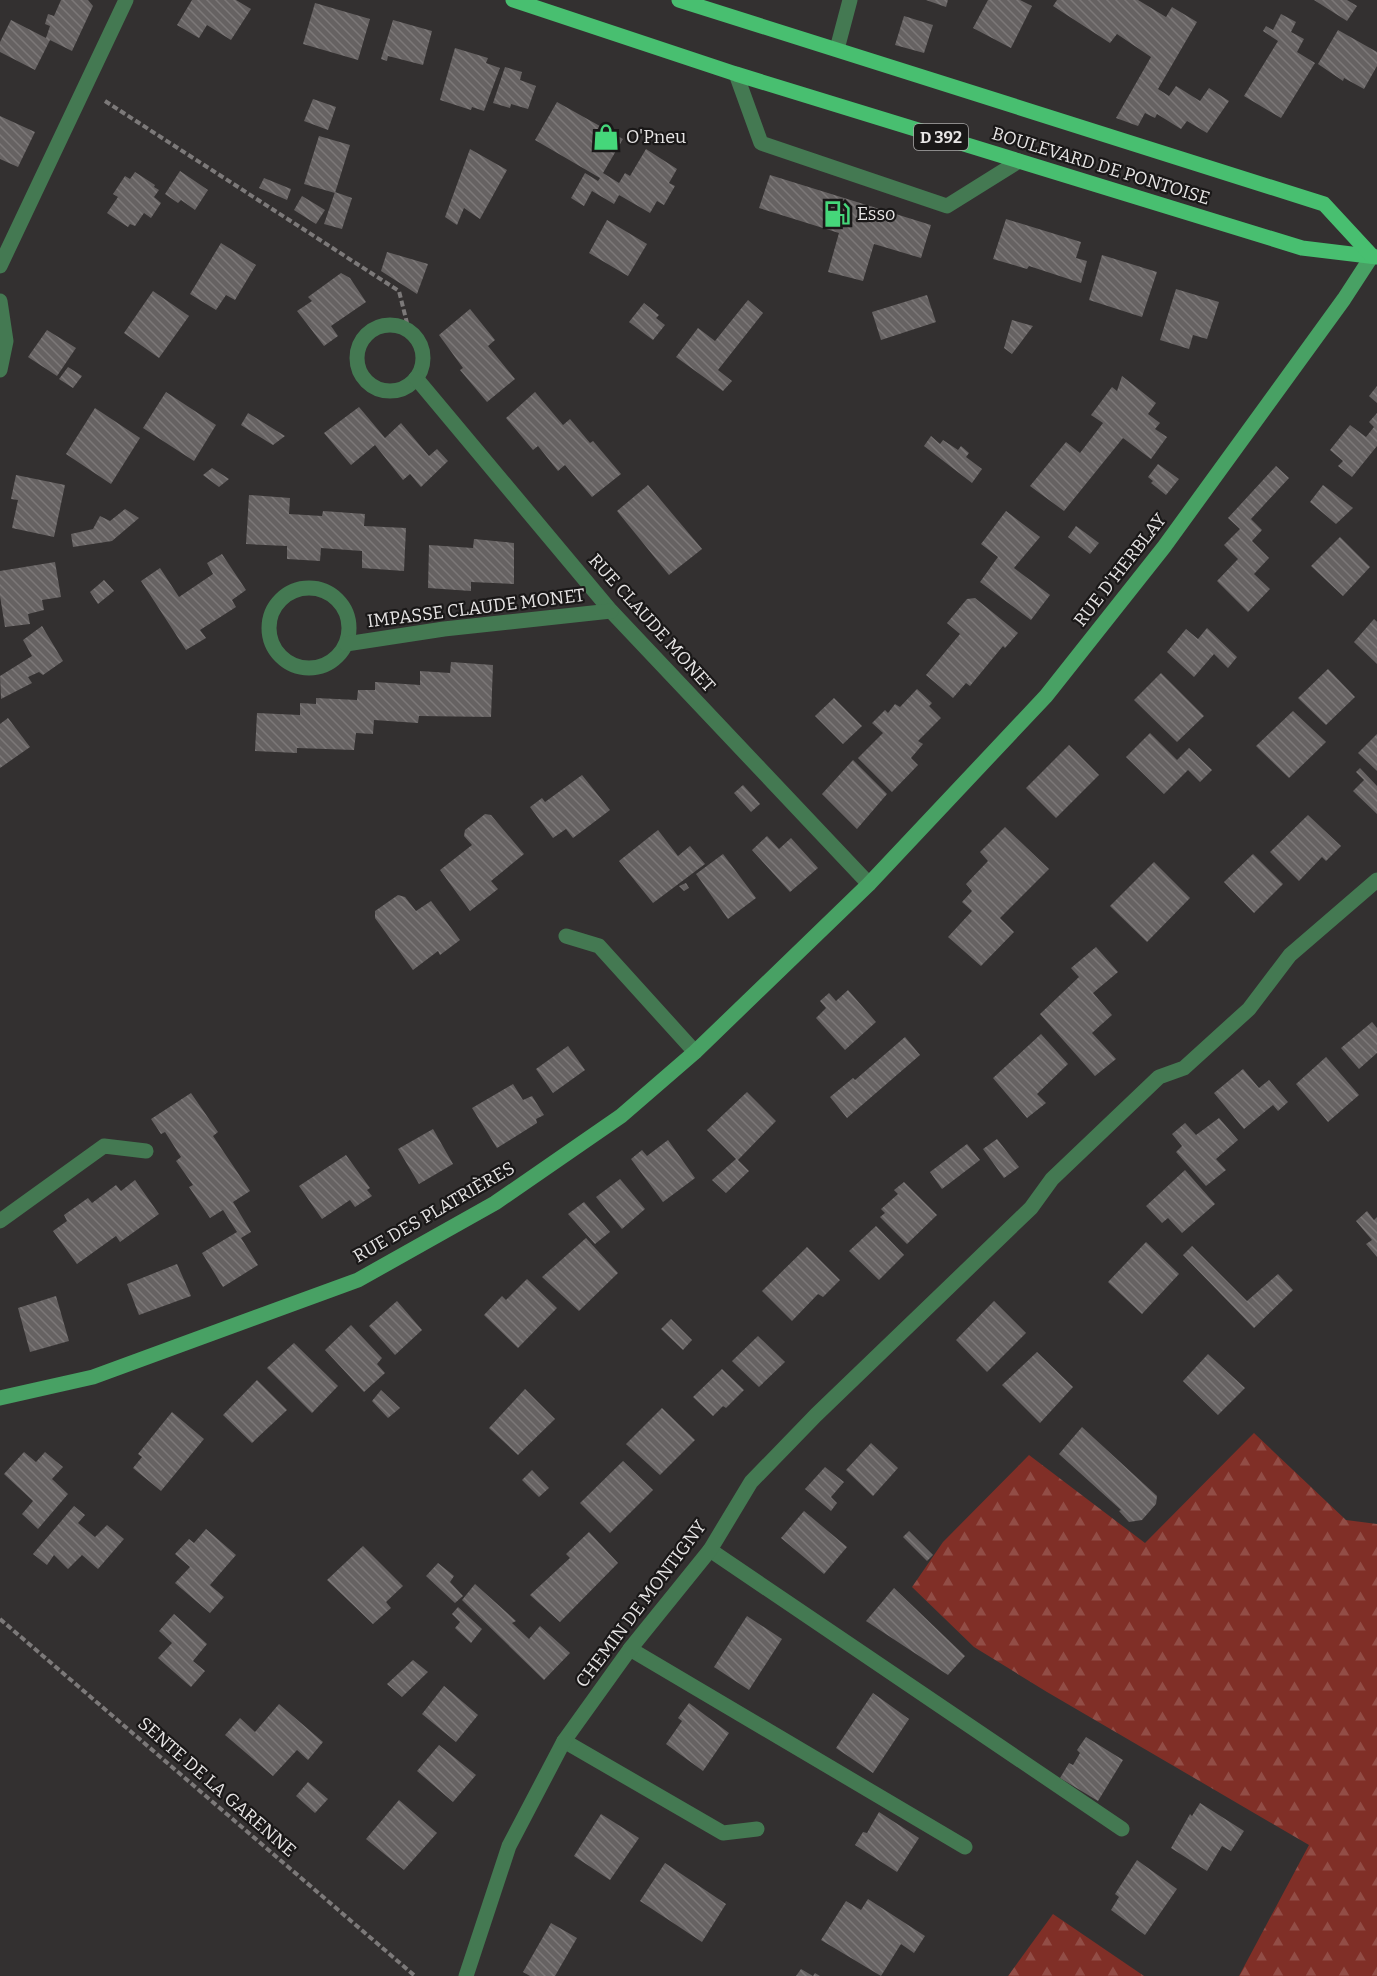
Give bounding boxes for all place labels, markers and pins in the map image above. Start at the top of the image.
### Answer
shop icon: O'Pneu [591,122,621,152]
place label: O'Pneu [626,126,686,148]
fuel station icon: Esso [822,199,852,229]
place label: Esso [857,203,895,225]

